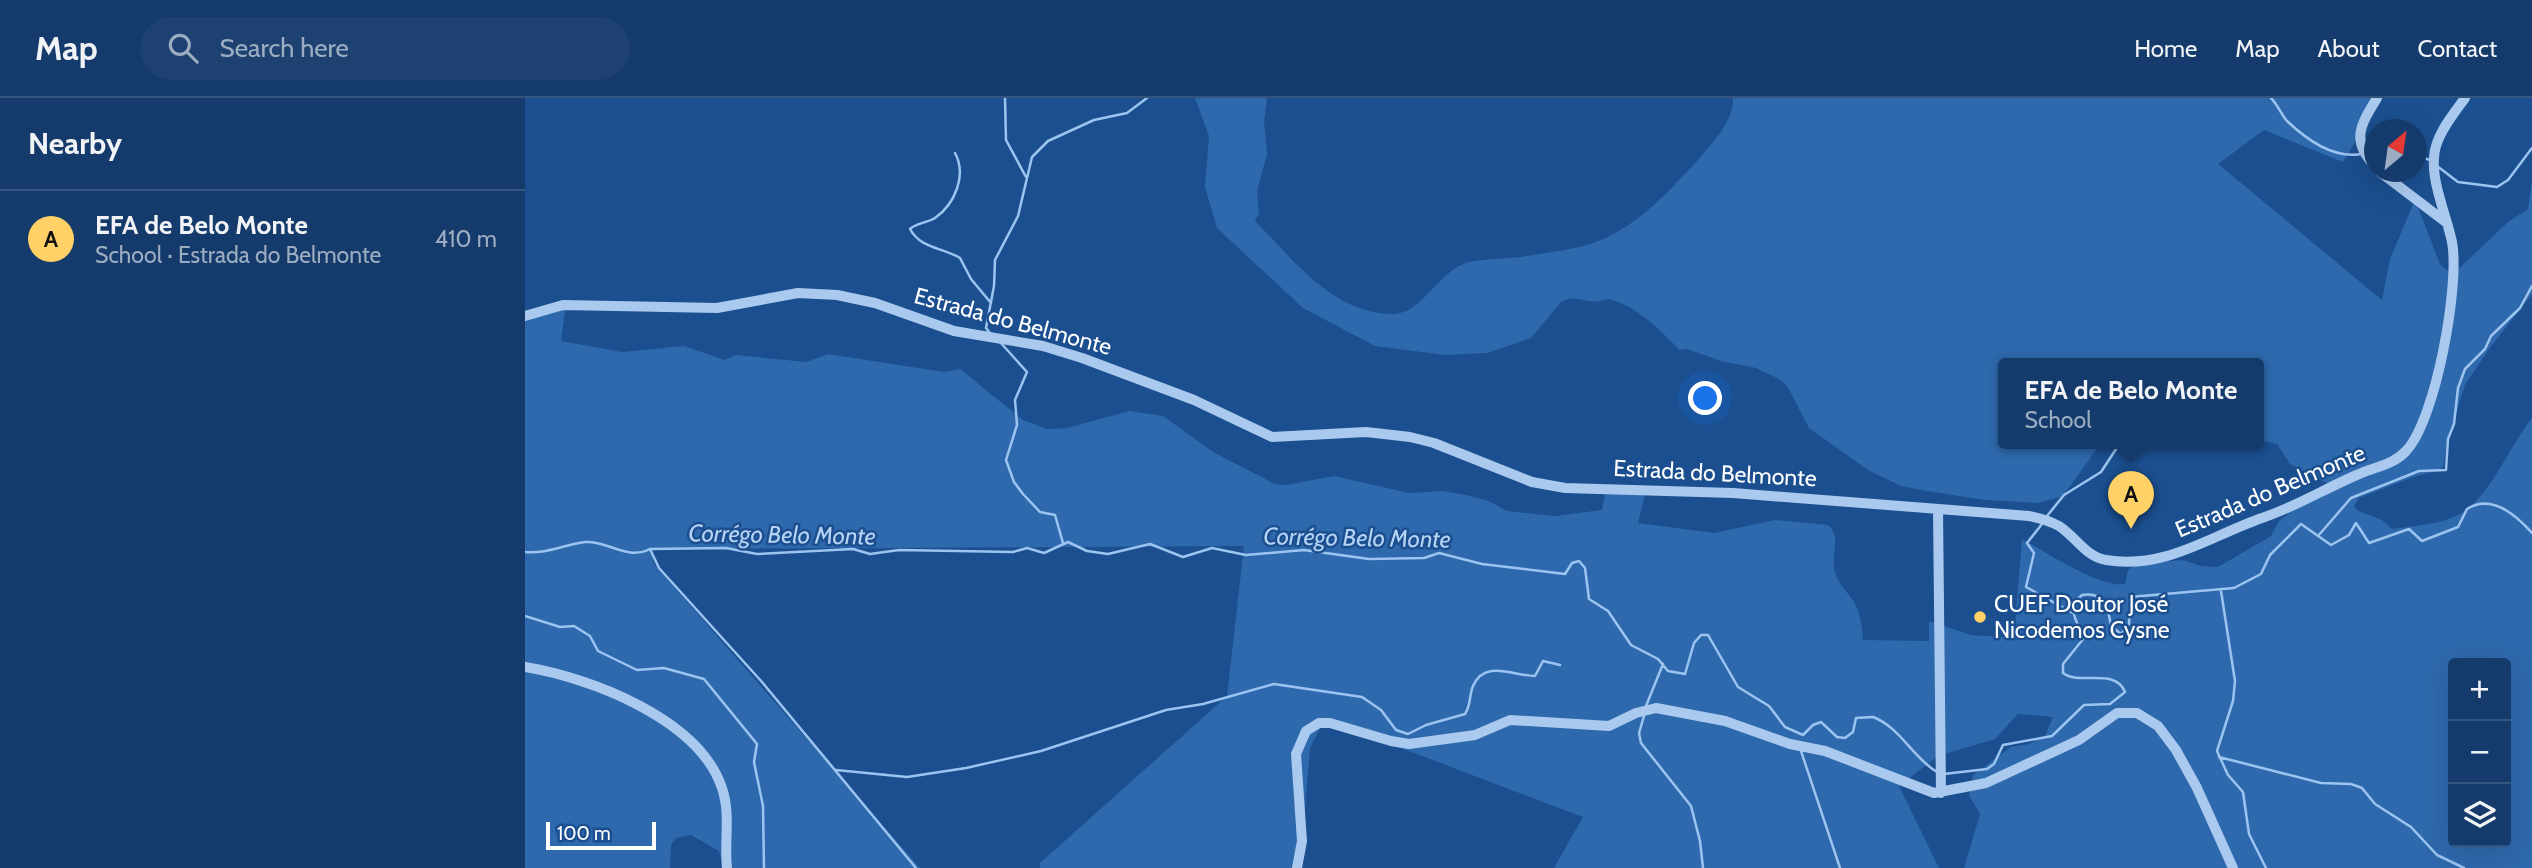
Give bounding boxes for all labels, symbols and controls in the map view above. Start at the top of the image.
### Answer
search box [140,17,630,80]
text: Map [35,28,98,68]
icon: search [164,29,202,67]
text: Search here [220,32,349,64]
text: Home [2134,34,2197,63]
text: Map [2235,34,2280,63]
text: About [2318,34,2380,63]
text: Contact [2418,34,2497,63]
north arrow [2364,119,2427,182]
text: Nearby [28,125,122,162]
text: EFA de Belo Monte [95,209,308,241]
text: A [44,225,58,253]
text: 410 m [435,225,497,253]
text: School · Estrada do Belmonte [95,241,381,269]
street label: Estrada do Belmonte [911,281,1115,361]
popup [1998,358,2264,449]
text: EFA de Belo Monte [2025,374,2237,406]
your location [1688,381,1722,415]
text: School [2025,406,2092,434]
street label: Estrada do Belmonte [2171,438,2369,544]
street label: Estrada do Belmonte [1613,454,1818,492]
pin: A [2108,471,2154,529]
water label: Corrégo Belo Monte [688,518,876,551]
water label: Corrégo Belo Monte [1263,521,1451,554]
place label: CUEF Doutor José Nicodemos Cysne [1994,590,2170,644]
marker: CUEF Doutor José Nicodemos Cysne [1972,609,1988,625]
map controls [2448,658,2511,847]
button: + [2448,658,2511,721]
button: − [2448,721,2511,784]
button: layers [2448,784,2511,847]
scale bar [546,819,656,851]
text: 100 m [557,822,611,845]

